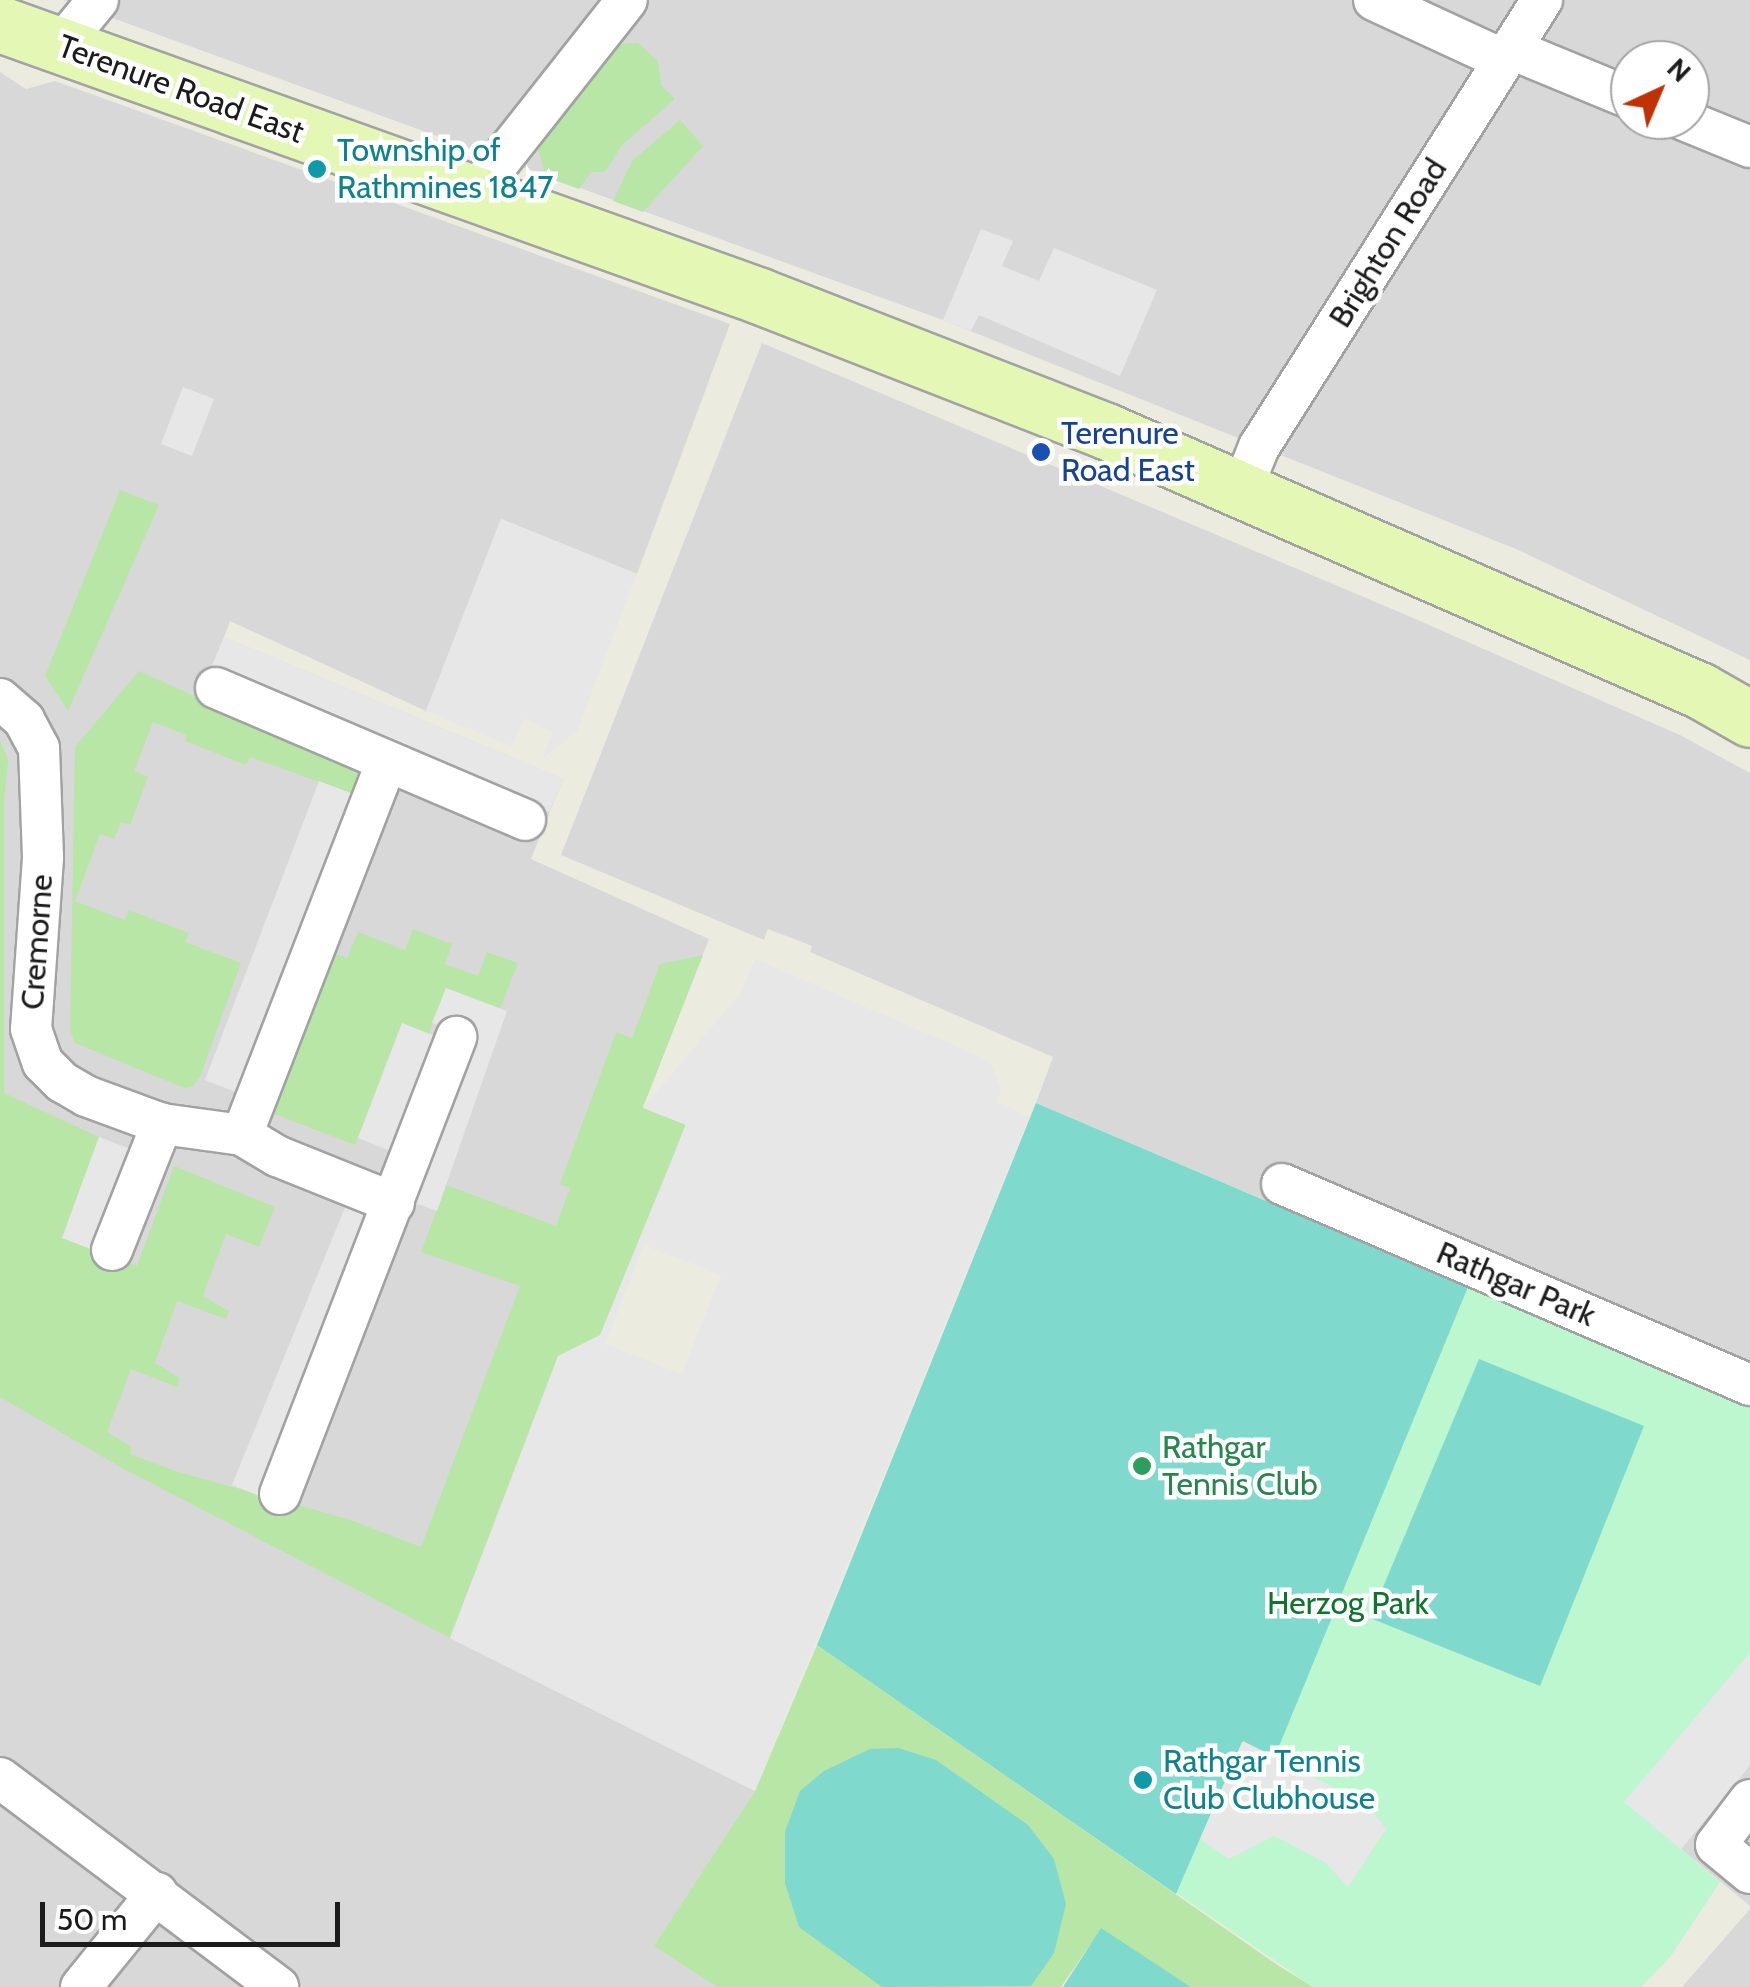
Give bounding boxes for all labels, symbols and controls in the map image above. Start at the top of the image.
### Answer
street label: Terenure Road East [53,27,309,151]
north arrow [1610,40,1710,140]
text: N [1661,51,1698,89]
place label: Township of Rathmines 1847 [337,132,553,207]
street label: Brighton Road [1321,152,1455,334]
marker: Township of Rathmines 1847 [306,158,328,180]
place label: Terenure Road East [1061,415,1195,490]
marker: Terenure Road East [1030,441,1052,463]
street label: Cremorne [13,873,61,1011]
street label: Rathgar Park [1431,1233,1601,1335]
place label: Rathgar Tennis Club [1162,1429,1318,1504]
marker: Rathgar Tennis Club [1131,1455,1153,1477]
park label: Herzog Park [1267,1584,1429,1622]
place label: Rathgar Tennis Club Clubhouse [1163,1743,1375,1818]
marker: Rathgar Tennis Club Clubhouse [1132,1769,1154,1791]
scale bar [45,1882,345,1944]
text: 50 m [57,1901,127,1938]

